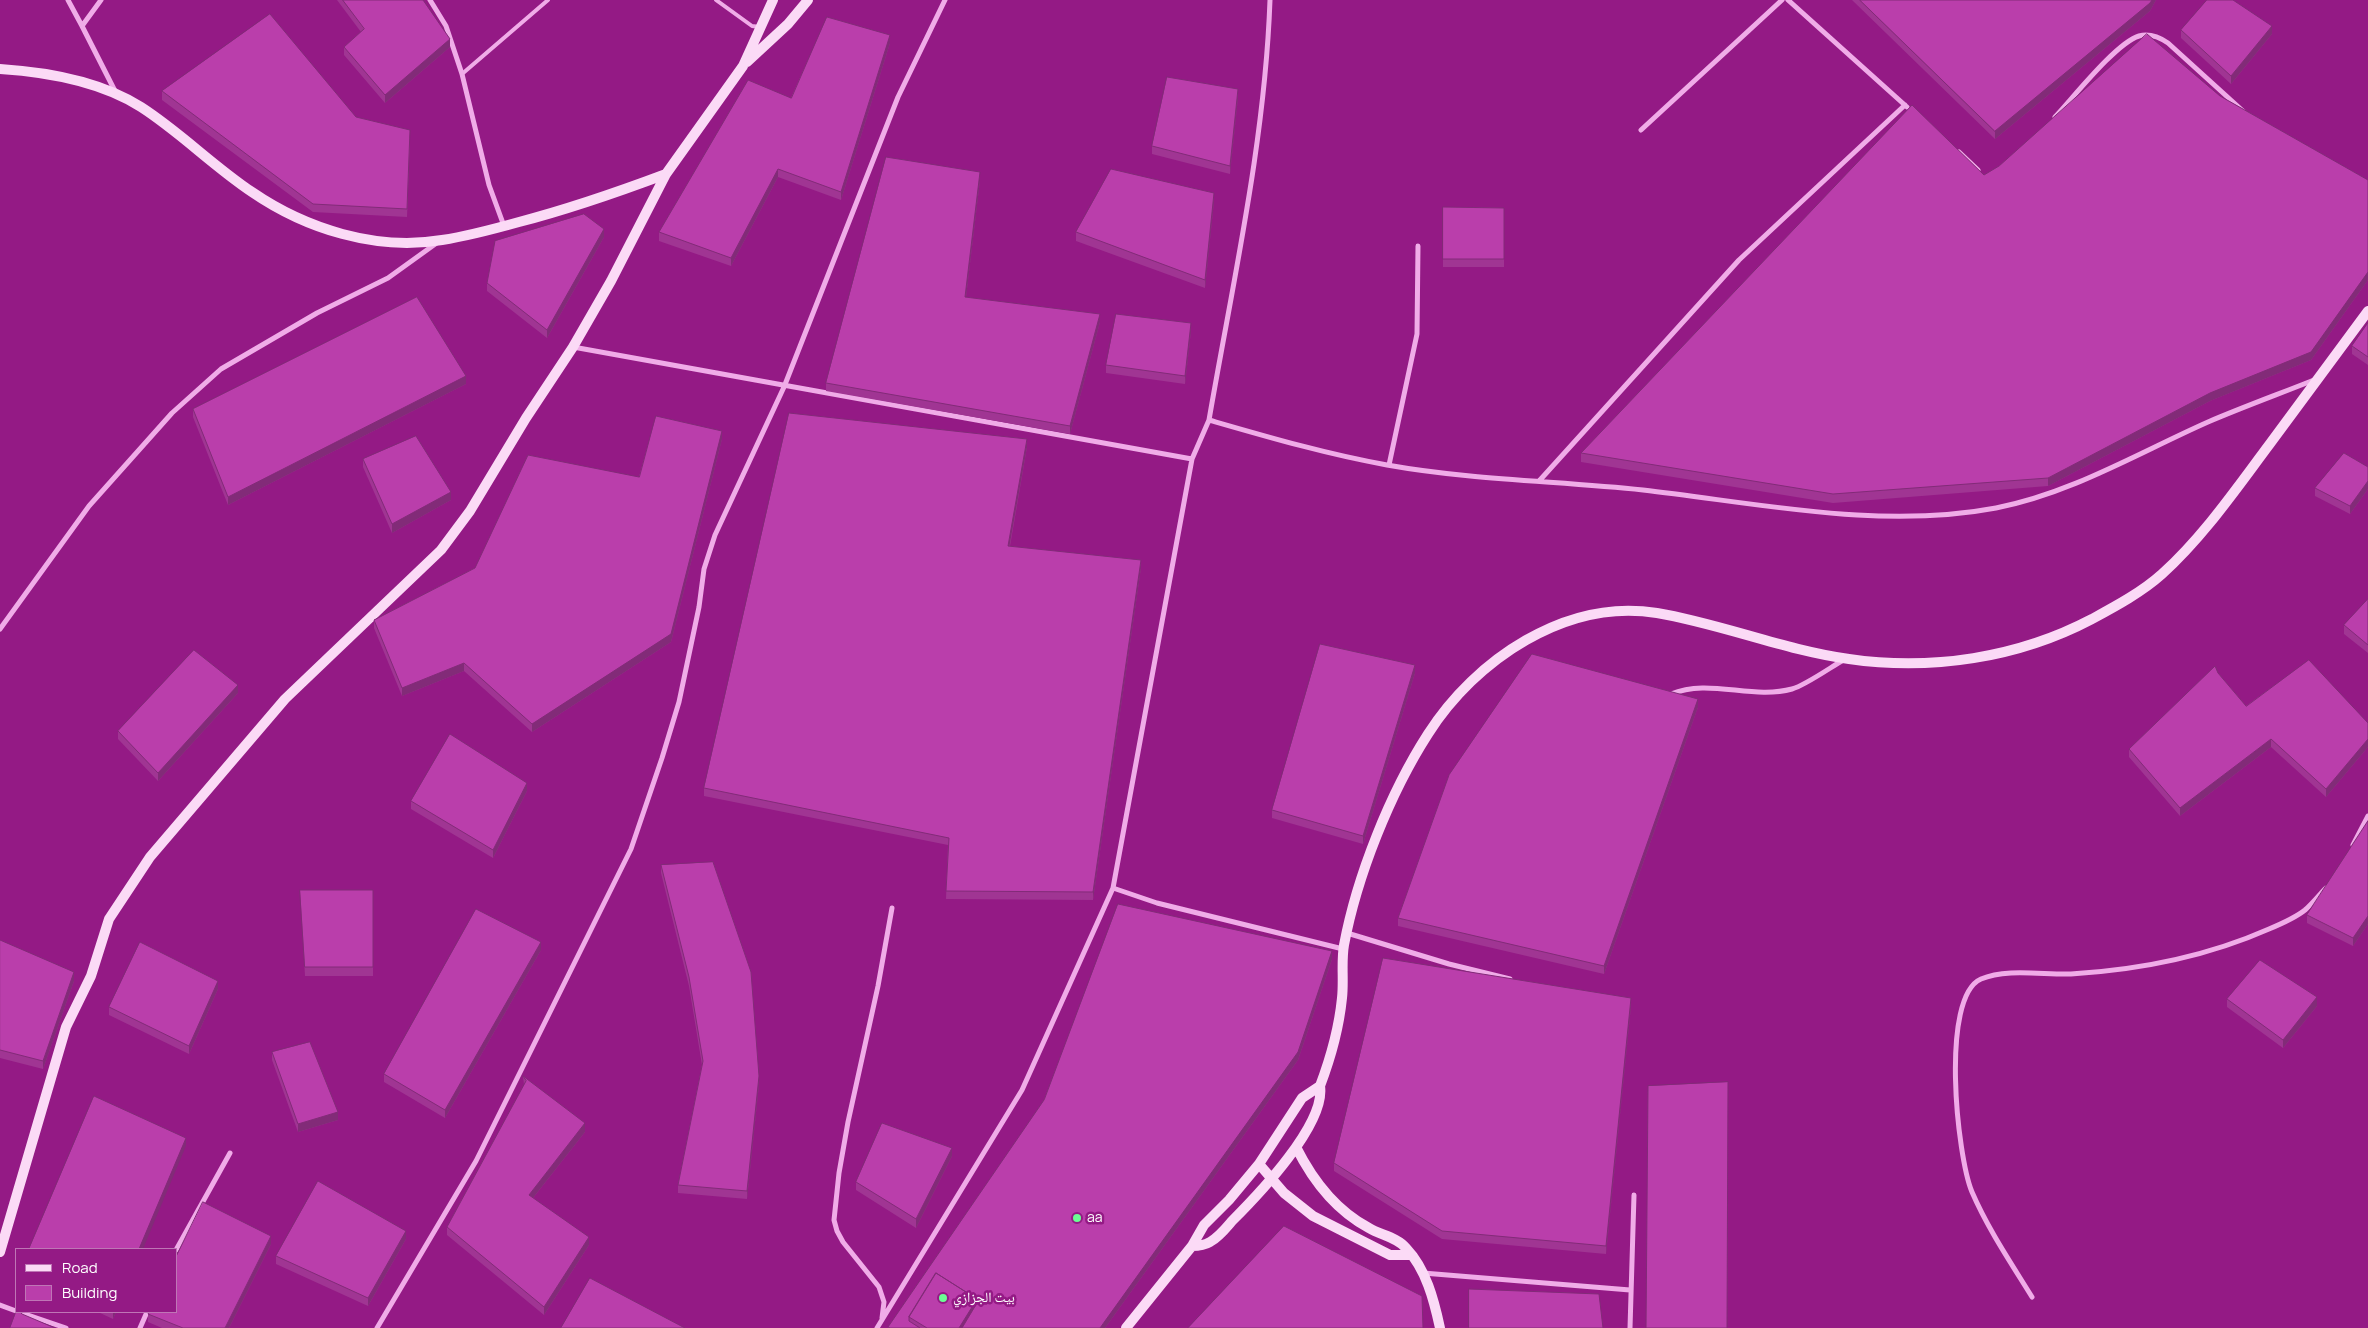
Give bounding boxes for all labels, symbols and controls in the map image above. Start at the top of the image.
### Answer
place label: aa [1087,1210,1103,1226]
marker: aa [1071,1212,1083,1224]
legend [15,1248,178,1313]
text: Road [62,1257,98,1278]
text: Building [62,1282,117,1303]
place label: بيت الجزازي [953,1290,1015,1306]
marker: بيت الجزازي [937,1292,949,1304]

